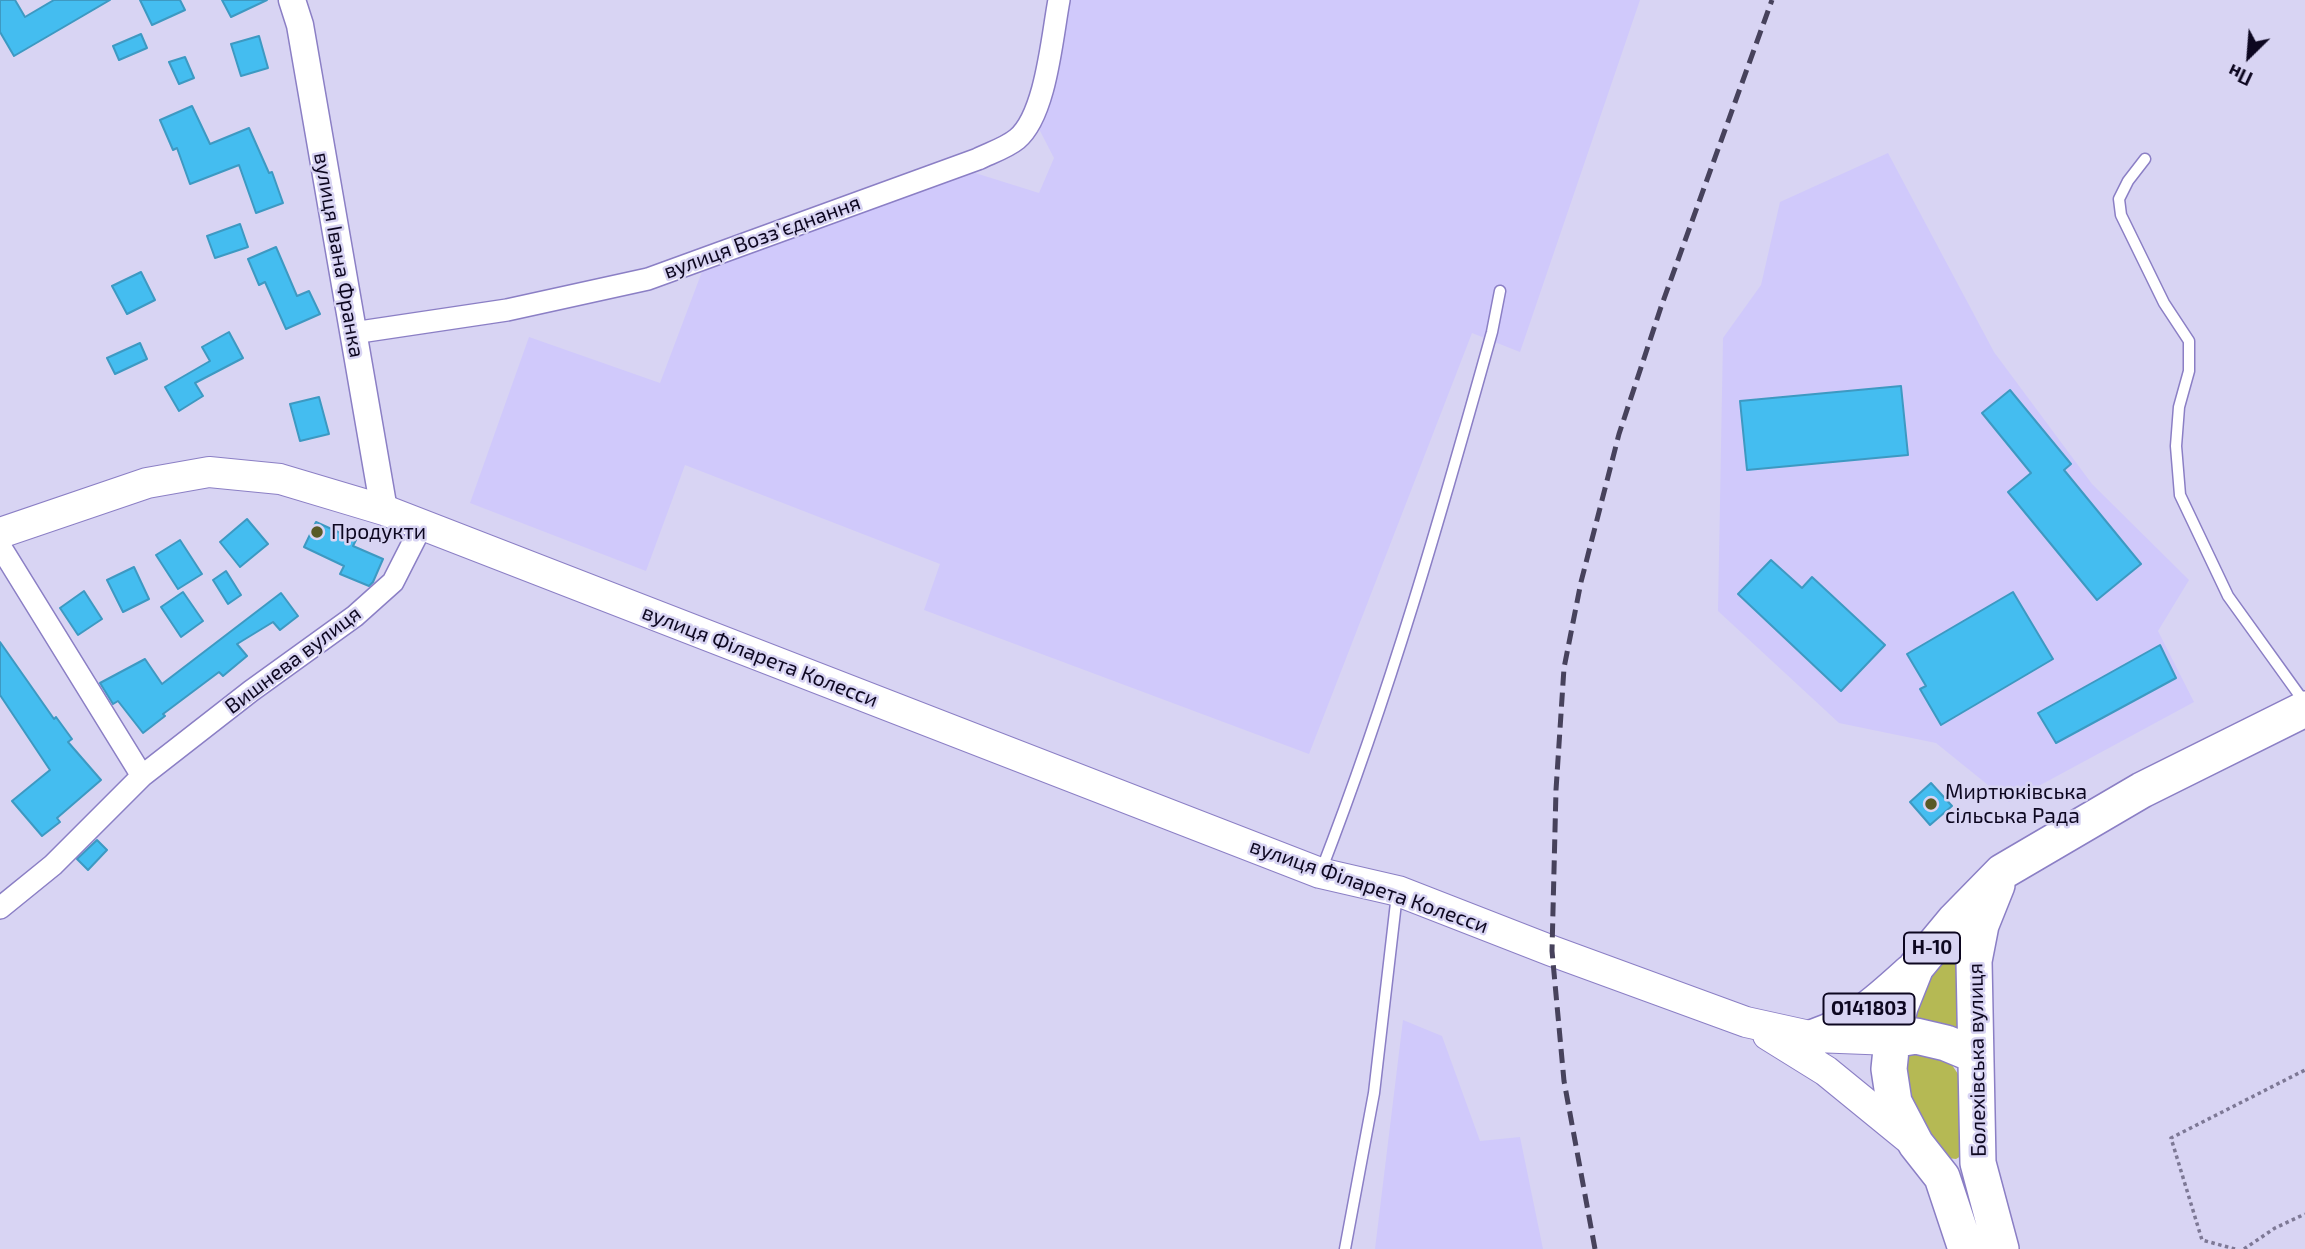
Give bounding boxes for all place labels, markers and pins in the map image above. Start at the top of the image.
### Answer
place label: Продукти [331,519,426,545]
marker: Продукти [309,524,325,540]
place label: Миртюківська сільська Рада [1945,779,2087,829]
marker: Миртюківська сільська Рада [1923,796,1939,812]

